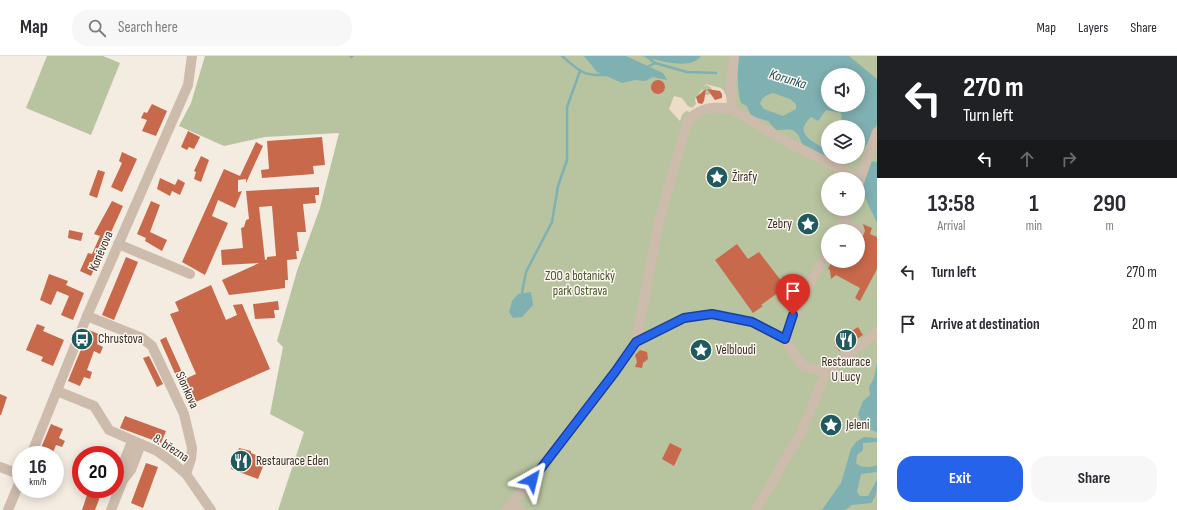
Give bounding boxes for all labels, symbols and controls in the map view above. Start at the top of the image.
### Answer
search box [72,10,352,46]
text: Map [20,16,48,39]
icon: search [86,17,108,39]
text: Search here [118,18,178,37]
text: Map [1036,19,1056,36]
text: Layers [1078,19,1108,36]
text: Share [1130,19,1157,36]
water label: Korunka [767,65,809,93]
map controls [821,68,865,268]
button: sound [821,68,865,112]
text: 270 m [963,71,1024,104]
icon: left [897,72,949,124]
text: Turn left [963,105,1014,126]
button: layers [821,120,865,164]
icon: left [974,148,996,170]
icon: ahead [1016,148,1038,170]
icon: right [1058,148,1080,170]
place icon: Žirafy [704,164,730,190]
place label: Žirafy [732,169,757,185]
button: + [821,172,865,216]
text: 13:58 [928,189,975,218]
text: 1 [1029,189,1039,218]
text: 290 [1093,189,1126,218]
place icon: Zebry [795,211,821,237]
place label: Zebry [767,216,792,232]
text: Arrival [937,218,965,234]
text: min [1026,218,1042,234]
text: m [1105,218,1114,234]
button: − [821,224,865,268]
street label: Koněvova [85,229,117,273]
icon: left [897,261,919,283]
text: Turn left [931,263,976,282]
text: 270 m [1126,263,1157,282]
park label: ZOO a botanický park Ostrava [545,268,615,299]
pin [776,274,810,315]
icon: arrive [782,280,804,302]
icon: arrive [897,313,919,335]
text: Arrive at destination [931,315,1040,334]
text: 20 m [1132,315,1157,334]
bus stop icon: Chrustova [69,326,95,352]
restaurant icon: Restaurace U Lucy [833,327,859,353]
place label: Chrustova [98,331,143,347]
place icon: Velbloudi [688,337,714,363]
place label: Velbloudi [716,342,756,358]
place label: Restaurace U Lucy [822,354,870,385]
street label: Sionkova [172,369,202,411]
place icon: Jeleni [818,412,844,438]
place label: Jeleni [845,417,870,433]
street label: 8. března [150,431,192,465]
speed limit sign: 20 [72,446,124,498]
restaurant icon: Restaurace Eden [228,448,254,474]
place label: Restaurace Eden [256,453,329,469]
text: 16 [29,455,47,479]
button: Exit [897,456,1023,502]
button: Share [1031,456,1157,502]
position arrow [511,459,553,501]
text: km/h [29,476,47,488]

